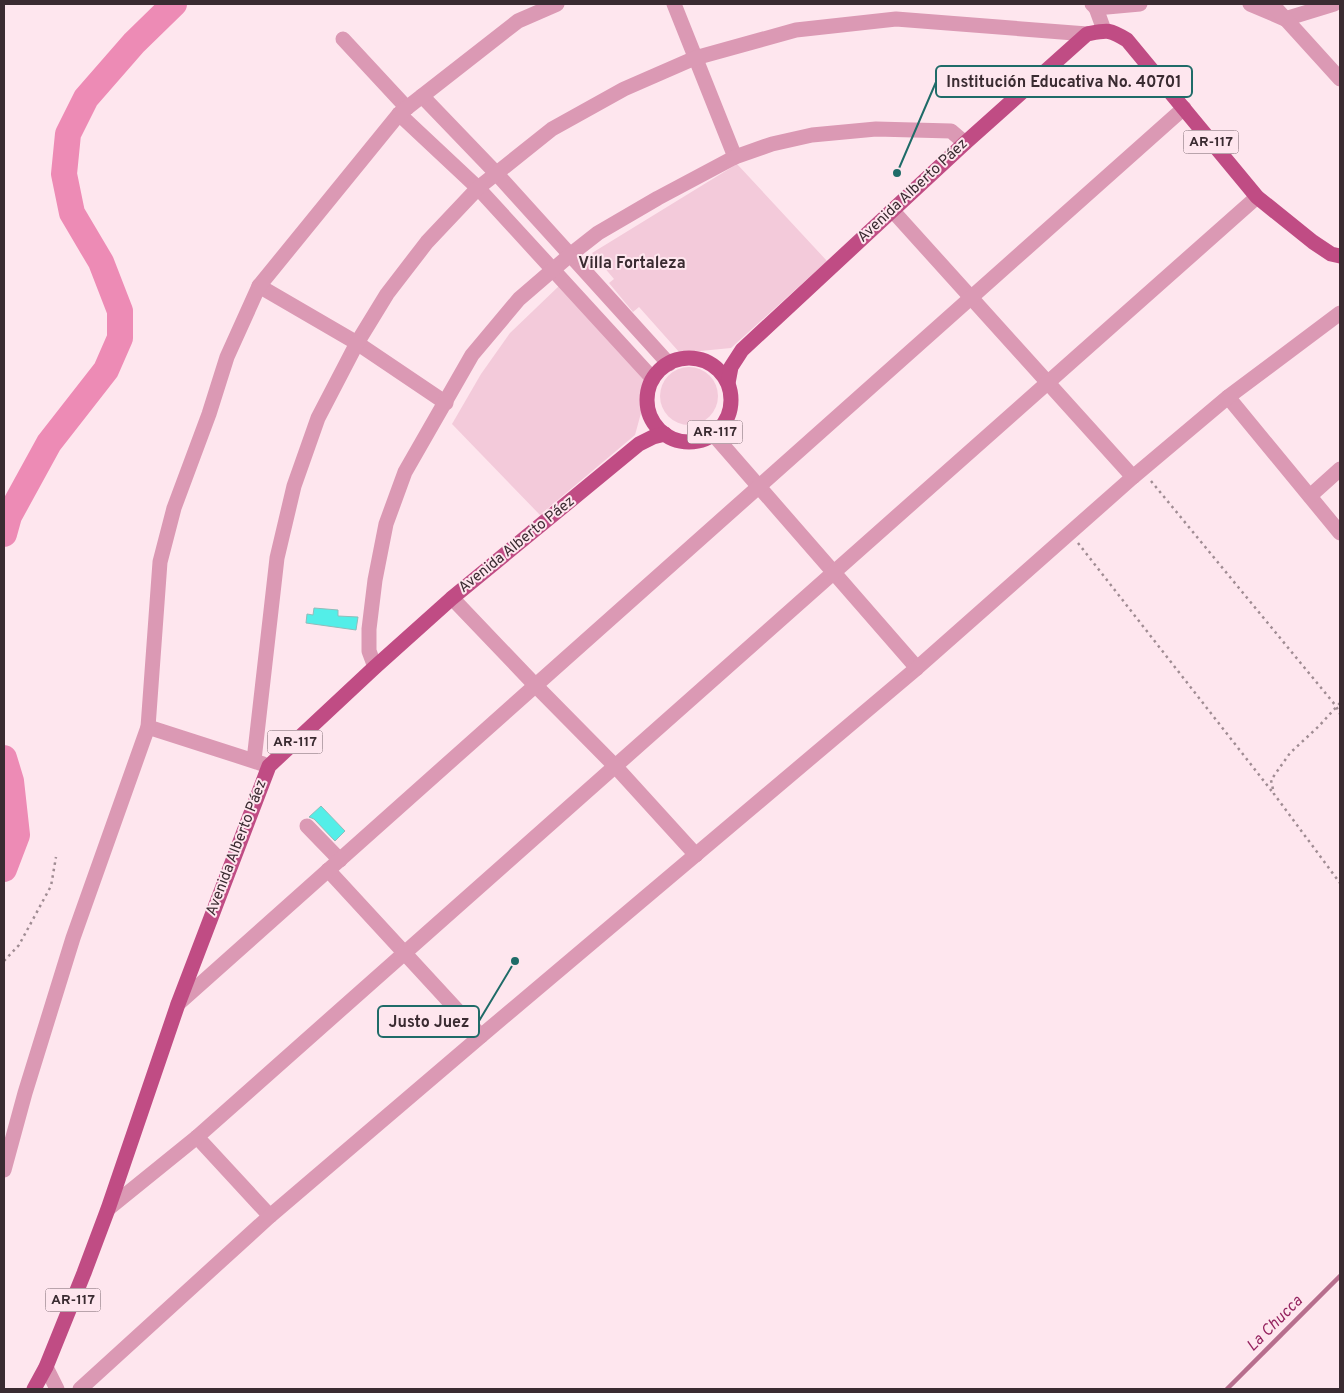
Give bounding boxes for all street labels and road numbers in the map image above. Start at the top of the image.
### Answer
road number: AR-117 [1184,130,1238,154]
street label: Avenida Alberto Páez [854,135,972,247]
road number: AR-117 [688,421,742,444]
street label: Avenida Alberto Páez [455,492,579,598]
road number: AR-117 [268,730,322,754]
street label: Avenida Alberto Páez [202,777,272,919]
road number: AR-117 [46,1288,100,1312]

